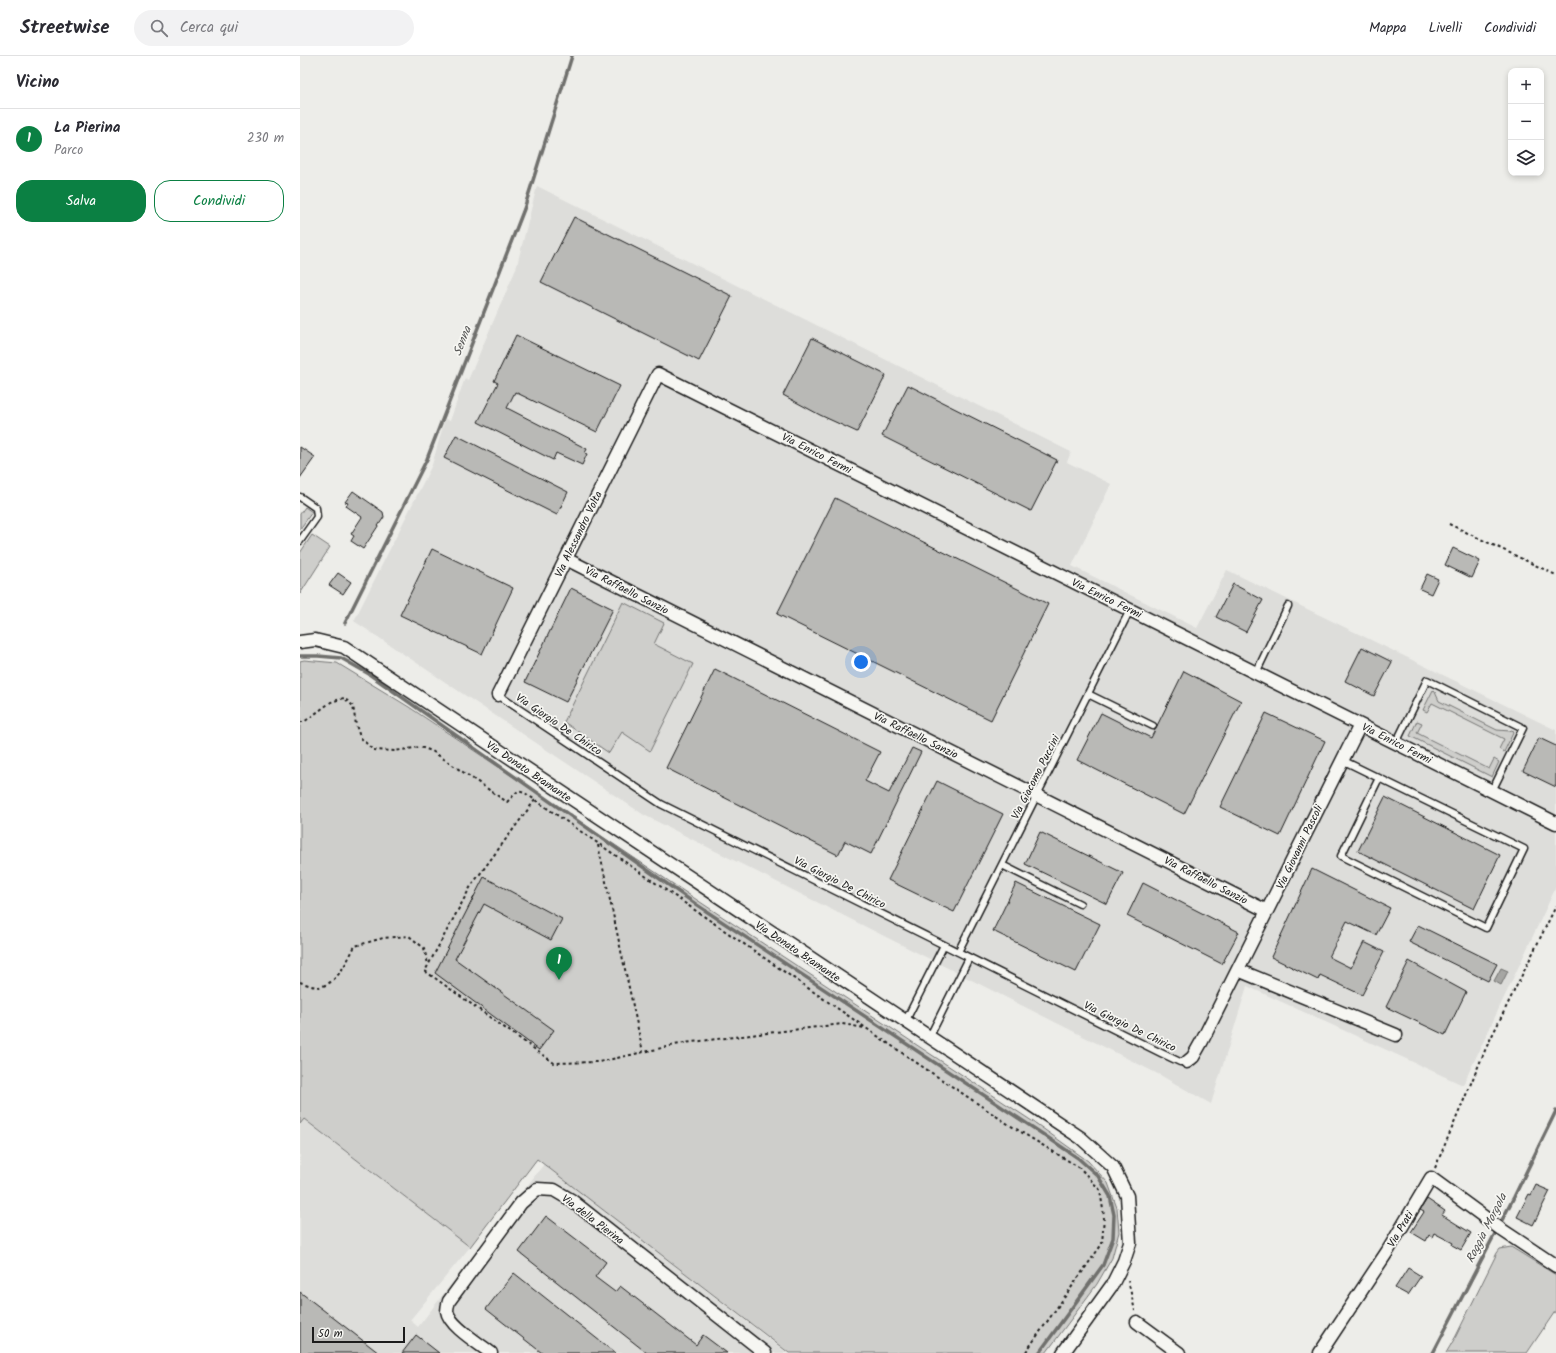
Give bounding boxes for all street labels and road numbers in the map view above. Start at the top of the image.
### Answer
street label: Via Enrico Fermi [778,428,855,479]
street label: Via Alessandro Volta [550,488,608,581]
street label: Via Raffaello Sanzio [581,562,672,620]
street label: Via Enrico Fermi [1068,574,1145,624]
street label: Via Giorgio De Chirico [512,689,605,761]
street label: Via Raffaello Sanzio [870,708,961,764]
street label: Via Enrico Fermi [1358,718,1435,769]
street label: Via Giacomo Puccini [1007,732,1065,823]
street label: Via Donato Bramante [482,737,575,807]
street label: Via Giovanni Pascoli [1272,802,1328,893]
street label: Via Giorgio De Chirico [790,852,889,914]
street label: Via Raffaello Sanzio [1160,852,1251,910]
street label: Via Donato Bramante [751,917,844,987]
street label: Via Giorgio De Chirico [1080,997,1179,1057]
street label: Via della Pierina [557,1190,627,1249]
street label: Via Prati [1383,1208,1419,1251]

